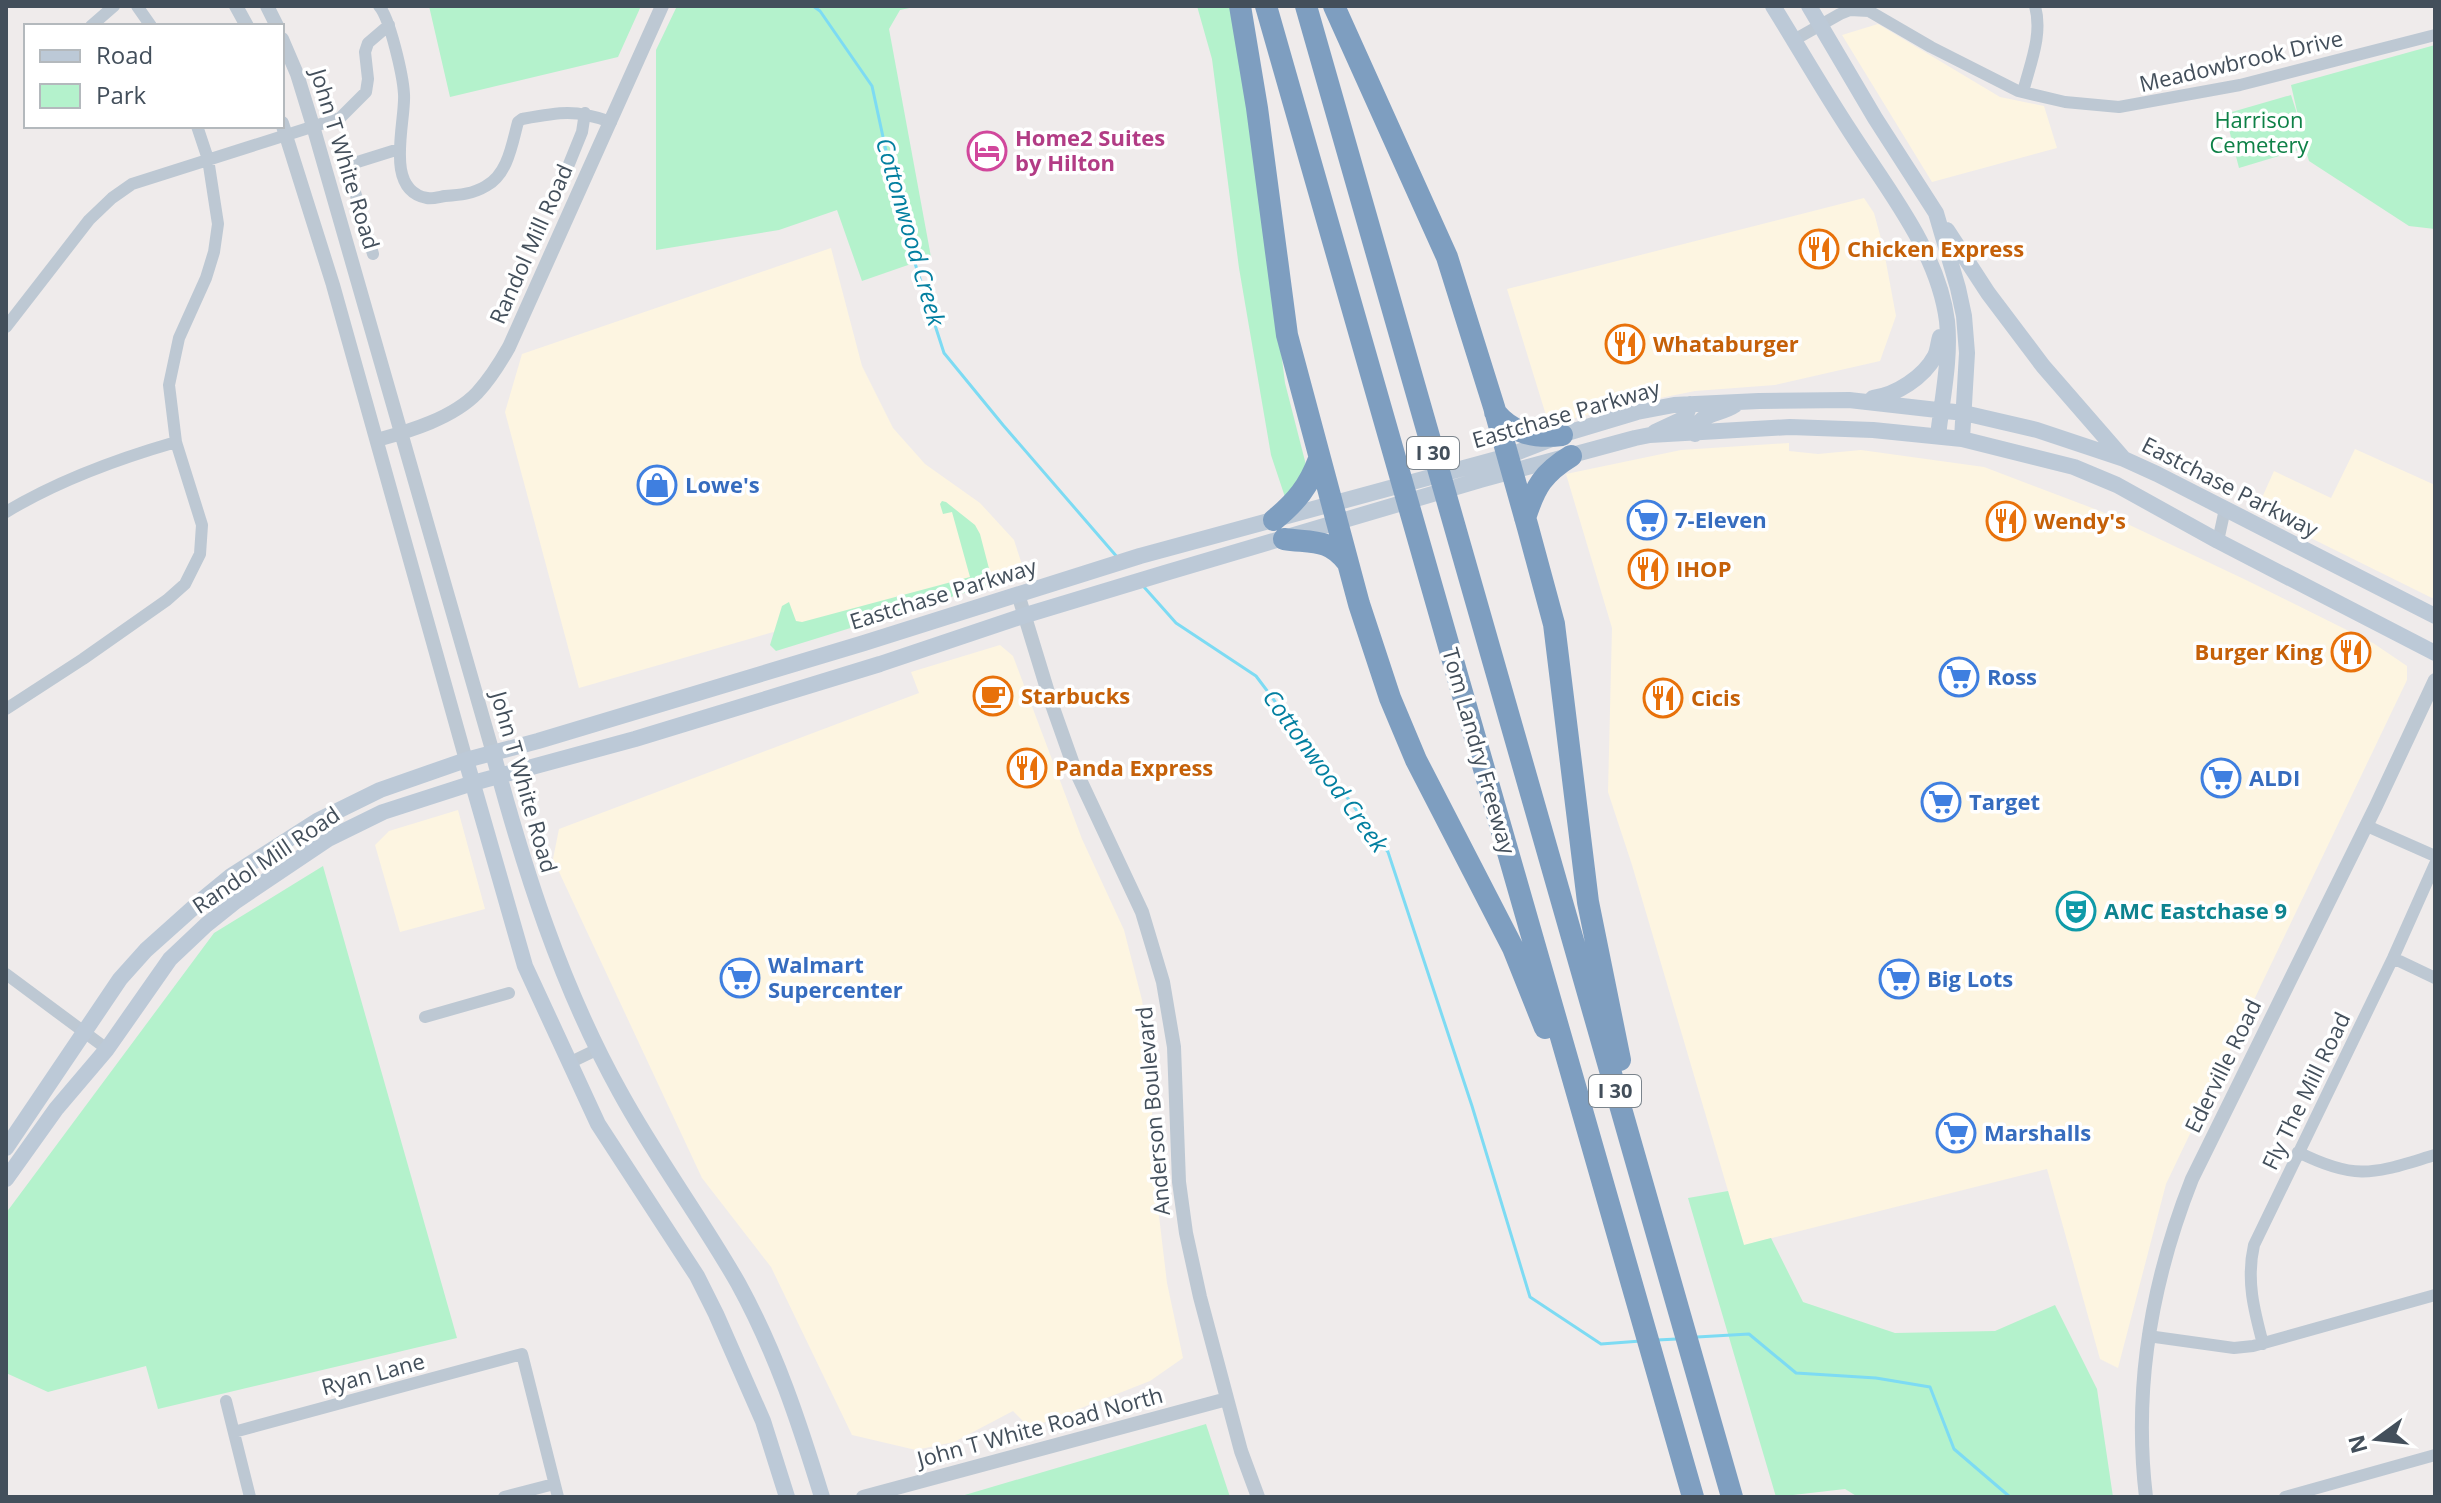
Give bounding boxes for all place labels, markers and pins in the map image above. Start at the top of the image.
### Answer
place label: Home2 Suites by Hilton [1015,122,1165,177]
hotel icon: Home2 Suites by Hilton [966,130,1008,172]
restaurant icon: Chicken Express [1798,228,1840,270]
place label: Chicken Express [1847,233,2024,263]
restaurant icon: Whataburger [1604,323,1646,365]
place label: Whataburger [1653,328,1799,358]
shop icon: Lowe's [636,464,678,506]
place label: Lowe's [685,469,760,499]
supermarket icon: 7-Eleven [1626,499,1668,541]
restaurant icon: Wendy's [1985,500,2027,542]
place label: 7-Eleven [1675,504,1767,534]
place label: Wendy's [2034,505,2126,535]
restaurant icon: IHOP [1627,548,1669,590]
place label: IHOP [1676,553,1731,583]
restaurant icon: Burger King [2330,631,2372,673]
place label: Burger King [2194,636,2324,666]
supermarket icon: Ross [1938,656,1980,698]
place label: Ross [1987,661,2037,691]
cafe icon: Starbucks [972,675,1014,717]
restaurant icon: Cicis [1642,677,1684,719]
place label: Starbucks [1021,680,1130,710]
place label: Cicis [1691,682,1741,712]
restaurant icon: Panda Express [1006,747,1048,789]
place label: Panda Express [1055,752,1213,782]
supermarket icon: ALDI [2200,757,2242,799]
place label: ALDI [2249,762,2300,792]
supermarket icon: Target [1920,781,1962,823]
place label: Target [1969,786,2040,816]
theatre icon: AMC Eastchase 9 [2055,890,2097,932]
place label: AMC Eastchase 9 [2104,895,2287,925]
place label: Walmart Supercenter [768,949,903,1004]
supermarket icon: Walmart Supercenter [719,957,761,999]
supermarket icon: Big Lots [1878,958,1920,1000]
place label: Big Lots [1927,963,2013,993]
supermarket icon: Marshalls [1935,1112,1977,1154]
place label: Marshalls [1984,1117,2091,1147]

